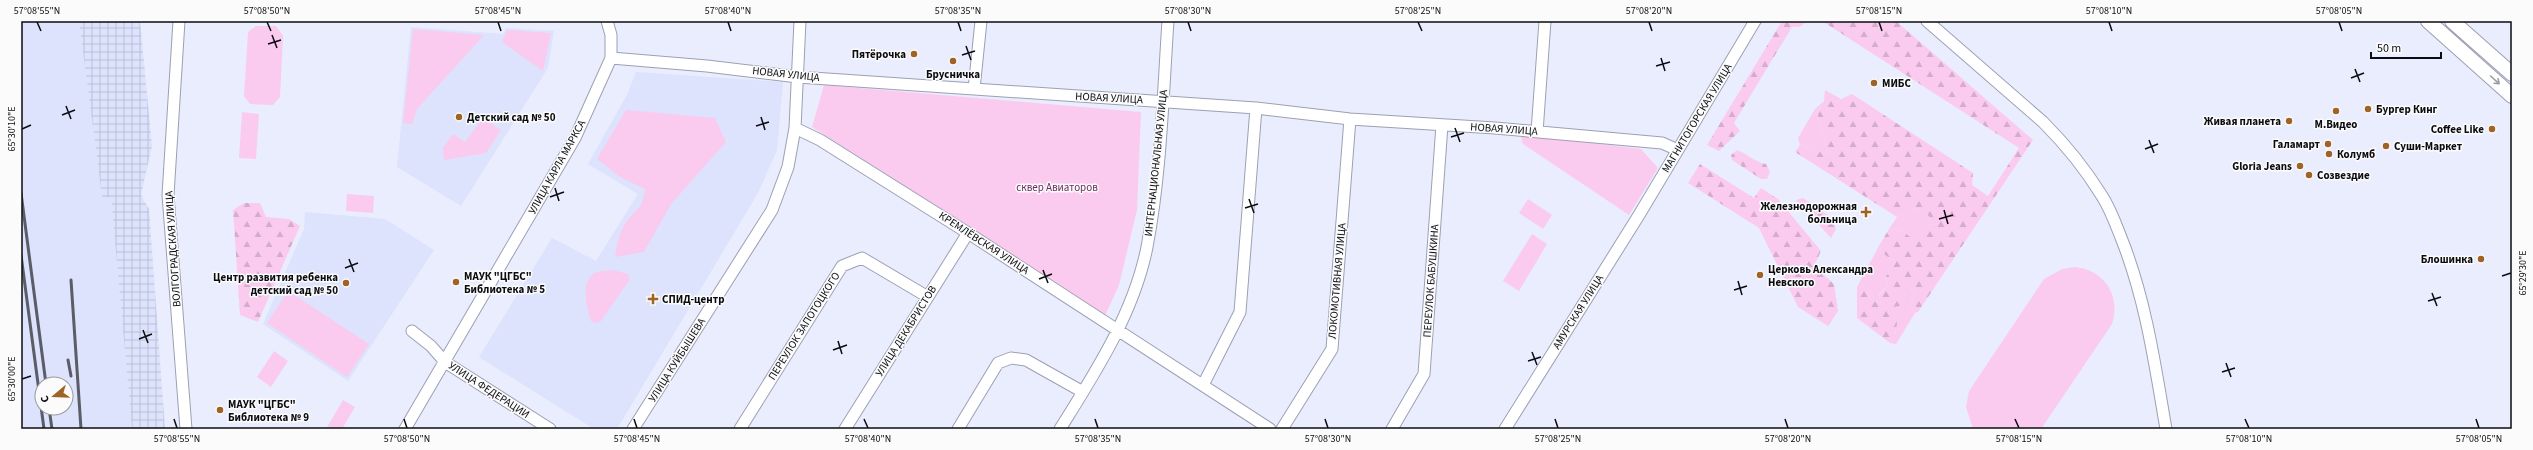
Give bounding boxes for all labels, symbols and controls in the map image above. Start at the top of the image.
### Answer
text: 57°08'55"N [14,4,60,18]
text: 57°08'50"N [244,4,290,18]
text: 57°08'45"N [475,4,521,18]
text: 57°08'40"N [705,4,751,18]
text: 57°08'35"N [935,4,981,18]
text: 57°08'30"N [1165,4,1211,18]
text: 57°08'25"N [1395,4,1441,18]
text: 57°08'20"N [1626,4,1672,18]
text: 57°08'15"N [1856,4,1902,18]
text: 57°08'10"N [2086,4,2132,18]
text: 57°08'05"N [2316,4,2362,18]
scale bar [2371,34,2441,60]
text: 50 m [2377,40,2401,57]
place label: Пятёрочка [852,47,906,62]
marker: Пятёрочка [909,49,919,59]
marker: Брусничка [948,56,958,66]
street label: МАГНИТОГОРСКАЯ УЛИЦА [1658,61,1736,175]
street label: НОВАЯ УЛИЦА [752,63,820,85]
place label: Брусничка [926,67,980,82]
one-way arrow [2489,75,2499,84]
place label: МИБС [1882,76,1911,91]
marker: МИБС [1869,78,1879,88]
street label: НОВАЯ УЛИЦА [1075,89,1143,107]
street label: ИНТЕРНАЦИОНАЛЬНАЯ УЛИЦА [1141,89,1171,237]
place label: Бургер Кинг [2376,102,2438,117]
marker: Бургер Кинг [2363,104,2373,114]
text: 65°30'10"E [5,106,19,152]
marker: М.Видео [2331,106,2341,116]
place label: Детский сад № 50 [467,110,556,125]
marker: Детский сад № 50 [454,112,464,122]
place label: Живая планета [2204,114,2281,129]
marker: Живая планета [2284,116,2294,126]
street label: УЛИЦА КАРЛА МАРКСА [525,117,589,217]
place label: М.Видео [2315,117,2357,132]
street label: НОВАЯ УЛИЦА [1470,119,1538,139]
place label: Coffee Like [2431,122,2484,137]
marker: Coffee Like [2487,124,2497,134]
place label: Галамарт [2273,137,2321,152]
marker: Галамарт [2323,139,2333,149]
place label: Суши-Маркет [2394,139,2463,154]
marker: Суши-Маркет [2381,141,2391,151]
place label: Колумб [2337,147,2375,162]
marker: Колумб [2324,149,2334,159]
place label: Gloria Jeans [2232,159,2292,174]
marker: Gloria Jeans [2295,161,2305,171]
place label: Созвездие [2317,168,2370,183]
marker: Созвездие [2304,170,2314,180]
park label: сквер Авиаторов [1016,180,1098,195]
street label: ВОЛГОГРАДСКАЯ УЛИЦА [161,190,185,308]
place label: Железнодорожная больница [1761,199,1857,227]
marker: Железнодорожная больница [1860,206,1872,218]
street label: КРЕМЛЁВСКАЯ УЛИЦА [936,208,1032,278]
street label: ЛОКОМОТИВНАЯ УЛИЦА [1324,222,1350,340]
street label: ПЕРЕУЛОК БАБУШКИНА [1420,224,1442,338]
text: 65°29'30"E [2516,250,2530,296]
place label: Блошинка [2421,252,2473,267]
marker: Блошинка [2476,254,2486,264]
place label: Церковь Александра Невского [1768,262,1873,290]
place label: МАУК "ЦГБС" Библиотека № 5 [464,269,545,297]
street label: ПЕРЕУЛОК ЗАПОТОЦКОГО [765,269,843,383]
place label: Центр развития ребенка детский сад № 50 [213,270,338,298]
marker: Церковь Александра Невского [1755,270,1765,280]
street label: АМУРСКАЯ УЛИЦА [1549,272,1607,352]
marker: МАУК "ЦГБС" Библиотека № 5 [451,277,461,287]
marker: Центр развития ребенка детский сад № 50 [341,278,351,288]
street label: УЛИЦА ДЕКАБРИСТОВ [872,282,940,379]
place label: СПИД-центр [662,292,724,307]
marker: СПИД-центр [647,293,659,305]
street label: УЛИЦА КУЙБЫШЕВА [645,315,709,405]
text: 65°30'00"E [5,356,19,402]
street label: УЛИЦА ФЕДЕРАЦИИ [445,358,533,422]
north arrow [34,376,74,416]
text: С [37,393,53,405]
place label: МАУК "ЦГБС" Библиотека № 9 [228,397,309,425]
marker: МАУК "ЦГБС" Библиотека № 9 [215,405,225,415]
text: 57°08'55"N [154,432,200,446]
text: 57°08'50"N [384,432,430,446]
text: 57°08'45"N [614,432,660,446]
text: 57°08'40"N [845,432,891,446]
text: 57°08'35"N [1075,432,1121,446]
text: 57°08'30"N [1305,432,1351,446]
text: 57°08'25"N [1535,432,1581,446]
text: 57°08'20"N [1765,432,1811,446]
text: 57°08'15"N [1996,432,2042,446]
text: 57°08'10"N [2226,432,2272,446]
text: 57°08'05"N [2456,432,2502,446]

